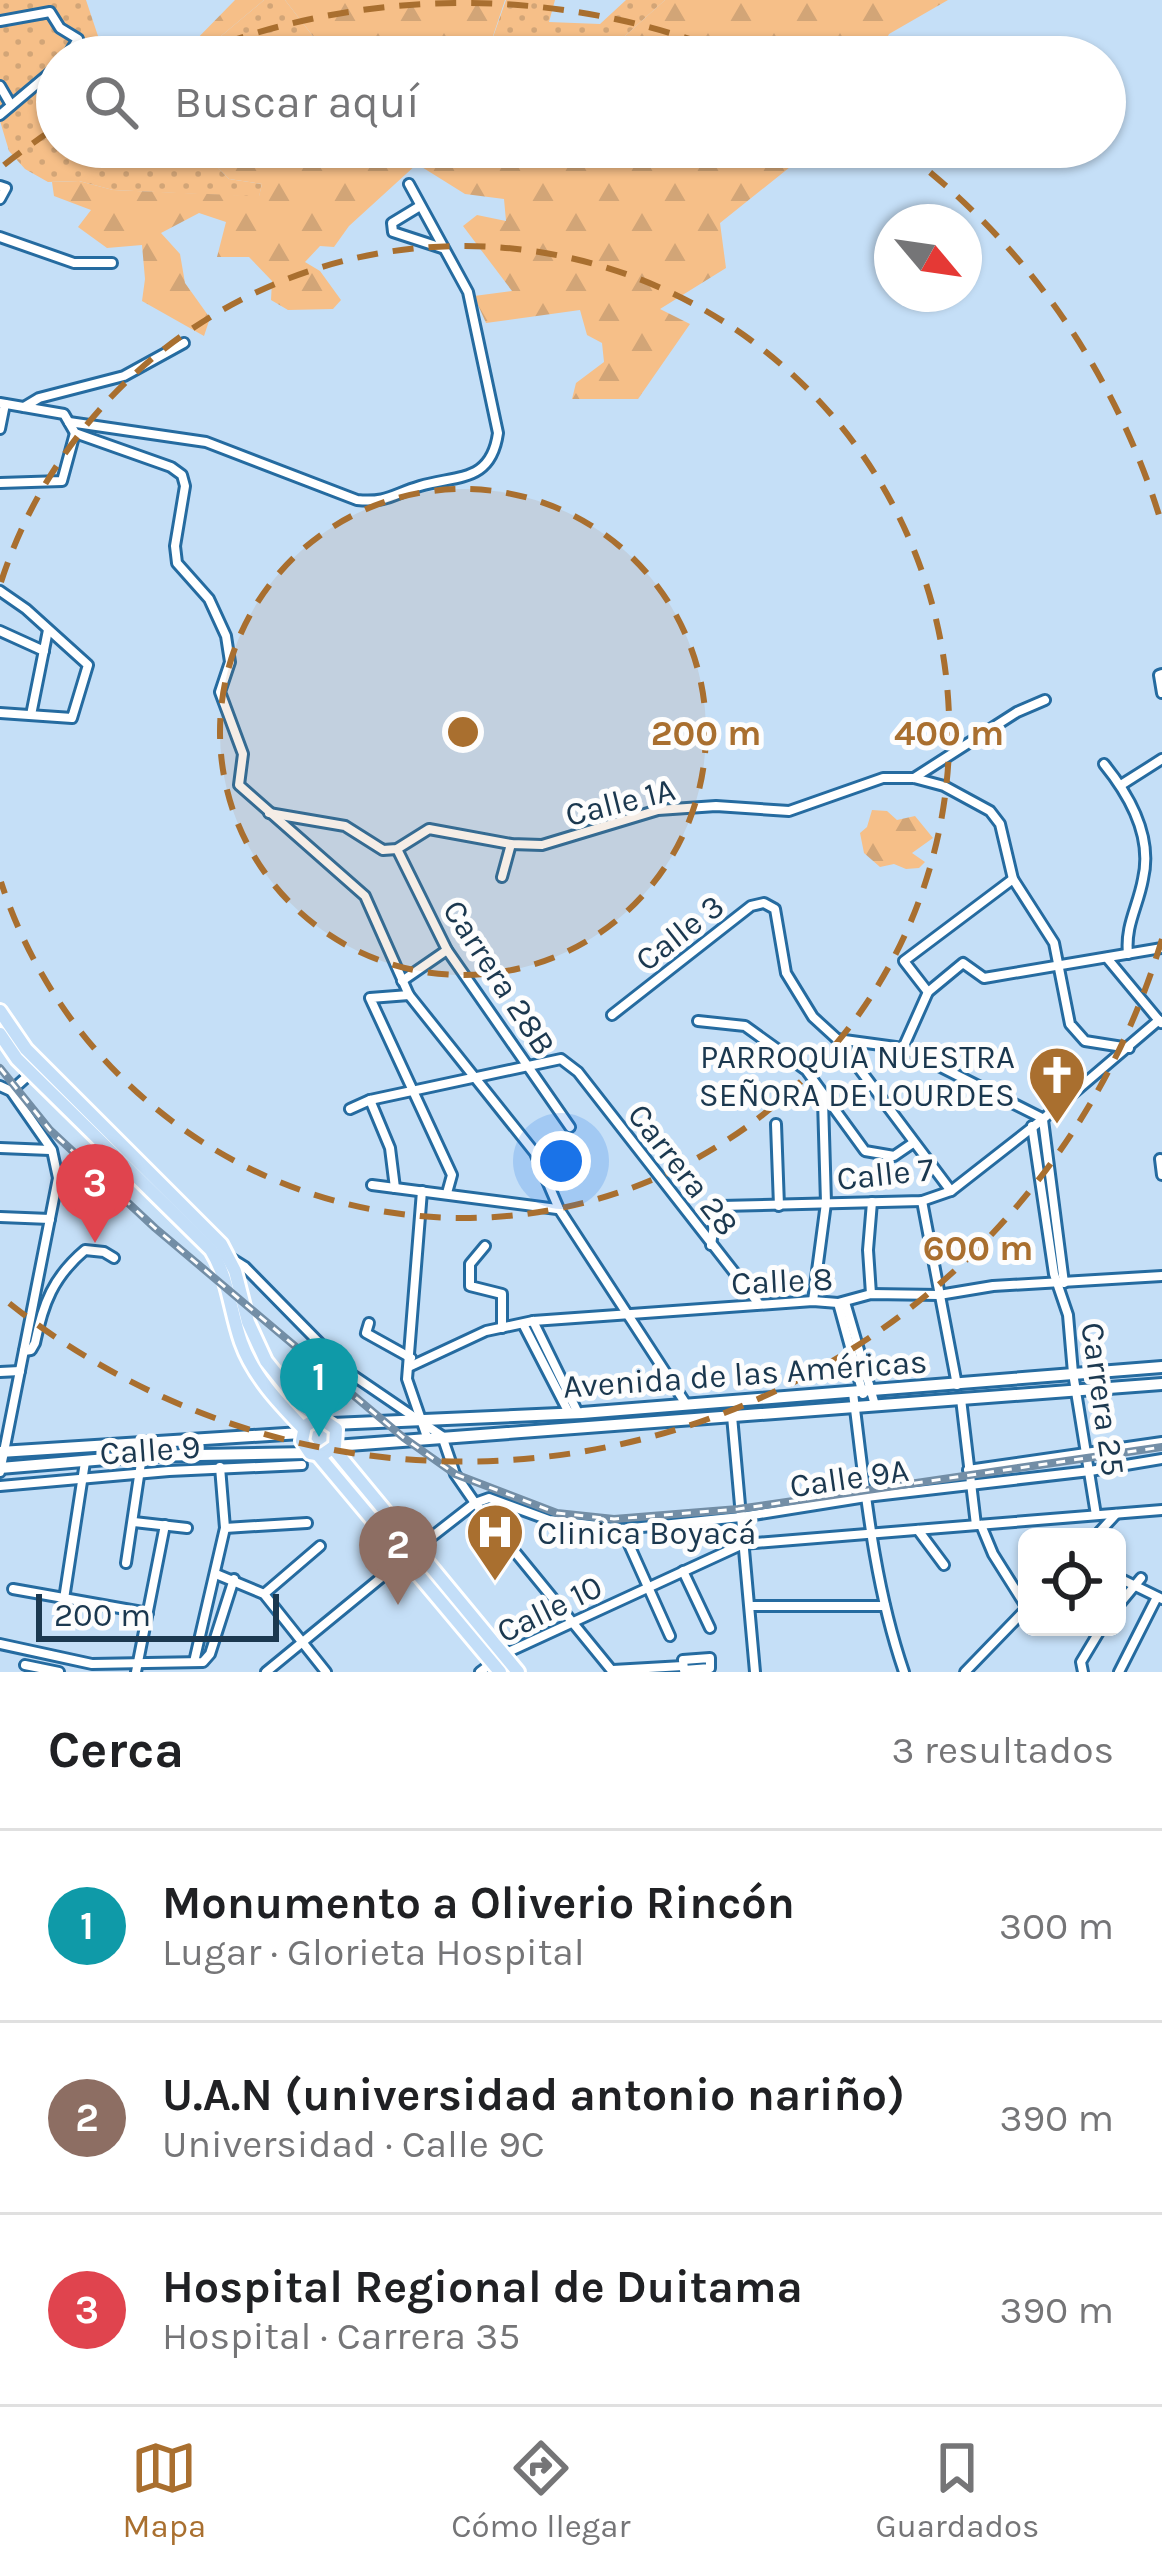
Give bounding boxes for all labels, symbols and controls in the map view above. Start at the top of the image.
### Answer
search box [36,36,1126,168]
icon: search [78,69,144,135]
text: Buscar aquí [174,76,420,128]
north arrow [874,204,982,312]
centre of rings [442,711,484,753]
text: 200 m [651,712,761,754]
text: 400 m [894,712,1004,754]
street label: Calle 1A [562,770,679,834]
street label: Calle 3 [628,887,731,979]
street label: Carrera 28B [435,893,563,1062]
place label: PARROQUIA NUESTRA SEÑORA DE LOURDES [699,1038,1015,1114]
church icon: PARROQUIA NUESTRA SEÑORA DE LOURDES [1026,1044,1088,1126]
street label: Carrera 28 [620,1096,746,1243]
your location [531,1131,591,1191]
pin: 3 [56,1144,134,1243]
street label: Calle 7 [835,1150,935,1198]
text: 600 m [923,1227,1033,1269]
street label: Calle 8 [730,1259,834,1303]
street label: Carrera 25 [1073,1320,1133,1478]
pin: 1 [280,1338,358,1437]
street label: Avenida de las Américas [562,1342,928,1406]
street label: Calle 9 [98,1428,202,1472]
street label: Calle 9A [787,1451,911,1505]
hospital icon: Clinica Boyacá [464,1501,526,1583]
pin: 2 [359,1506,437,1605]
place label: Clinica Boyacá [537,1514,756,1552]
map controls [1018,1528,1126,1636]
button: locate [1018,1528,1126,1636]
street label: Calle 10 [491,1567,608,1651]
scale bar [36,1588,279,1641]
text: 200 m [54,1596,151,1634]
text: Cerca [48,1720,184,1780]
text: 3 resultados [892,1727,1114,1773]
text: Monumento a Oliverio Rincón [162,1877,795,1929]
text: 1 [80,1903,94,1949]
text: 300 m [999,1903,1114,1949]
text: Lugar · Glorieta Hospital [162,1929,585,1975]
text: U.A.N (universidad antonio nariño) [162,2069,905,2121]
text: 2 [75,2095,99,2141]
text: 390 m [999,2095,1114,2141]
text: Universidad · Calle 9C [162,2121,545,2167]
text: Hospital Regional de Duitama [162,2261,803,2313]
text: 3 [75,2287,99,2333]
text: 390 m [999,2287,1114,2333]
text: Hospital · Carrera 35 [162,2313,520,2359]
tab: Mapa [123,2435,206,2545]
tab: Cómo llegar [451,2435,630,2545]
tab: Guardados [875,2435,1039,2545]

